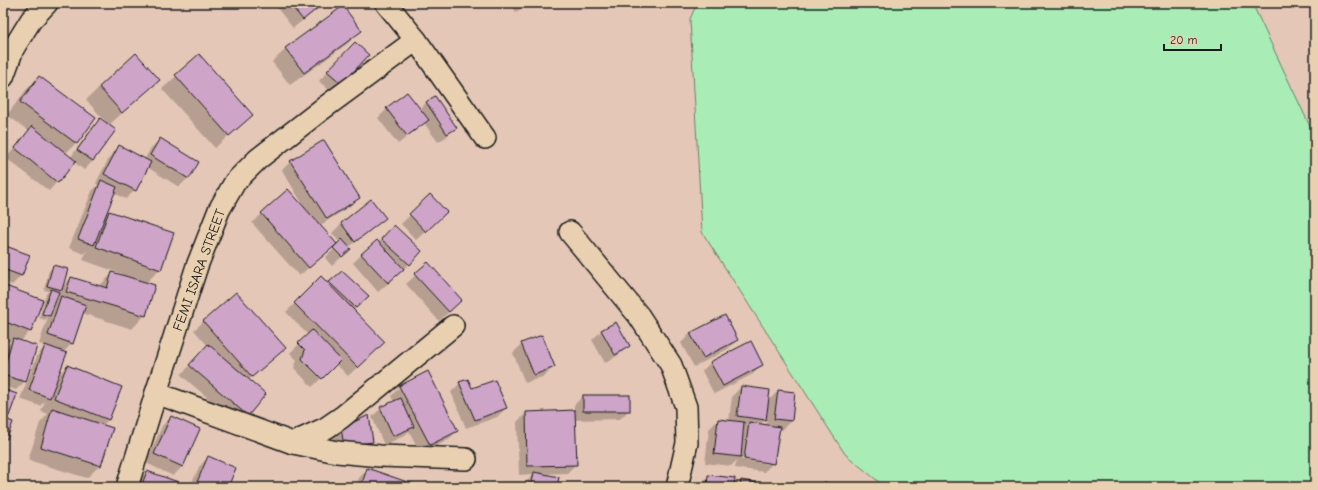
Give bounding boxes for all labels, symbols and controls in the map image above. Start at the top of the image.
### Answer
scale bar [1164,26,1221,52]
text: 20 m [1170,33,1198,47]
street label: FEMI ISARA STREET [169,206,229,333]

